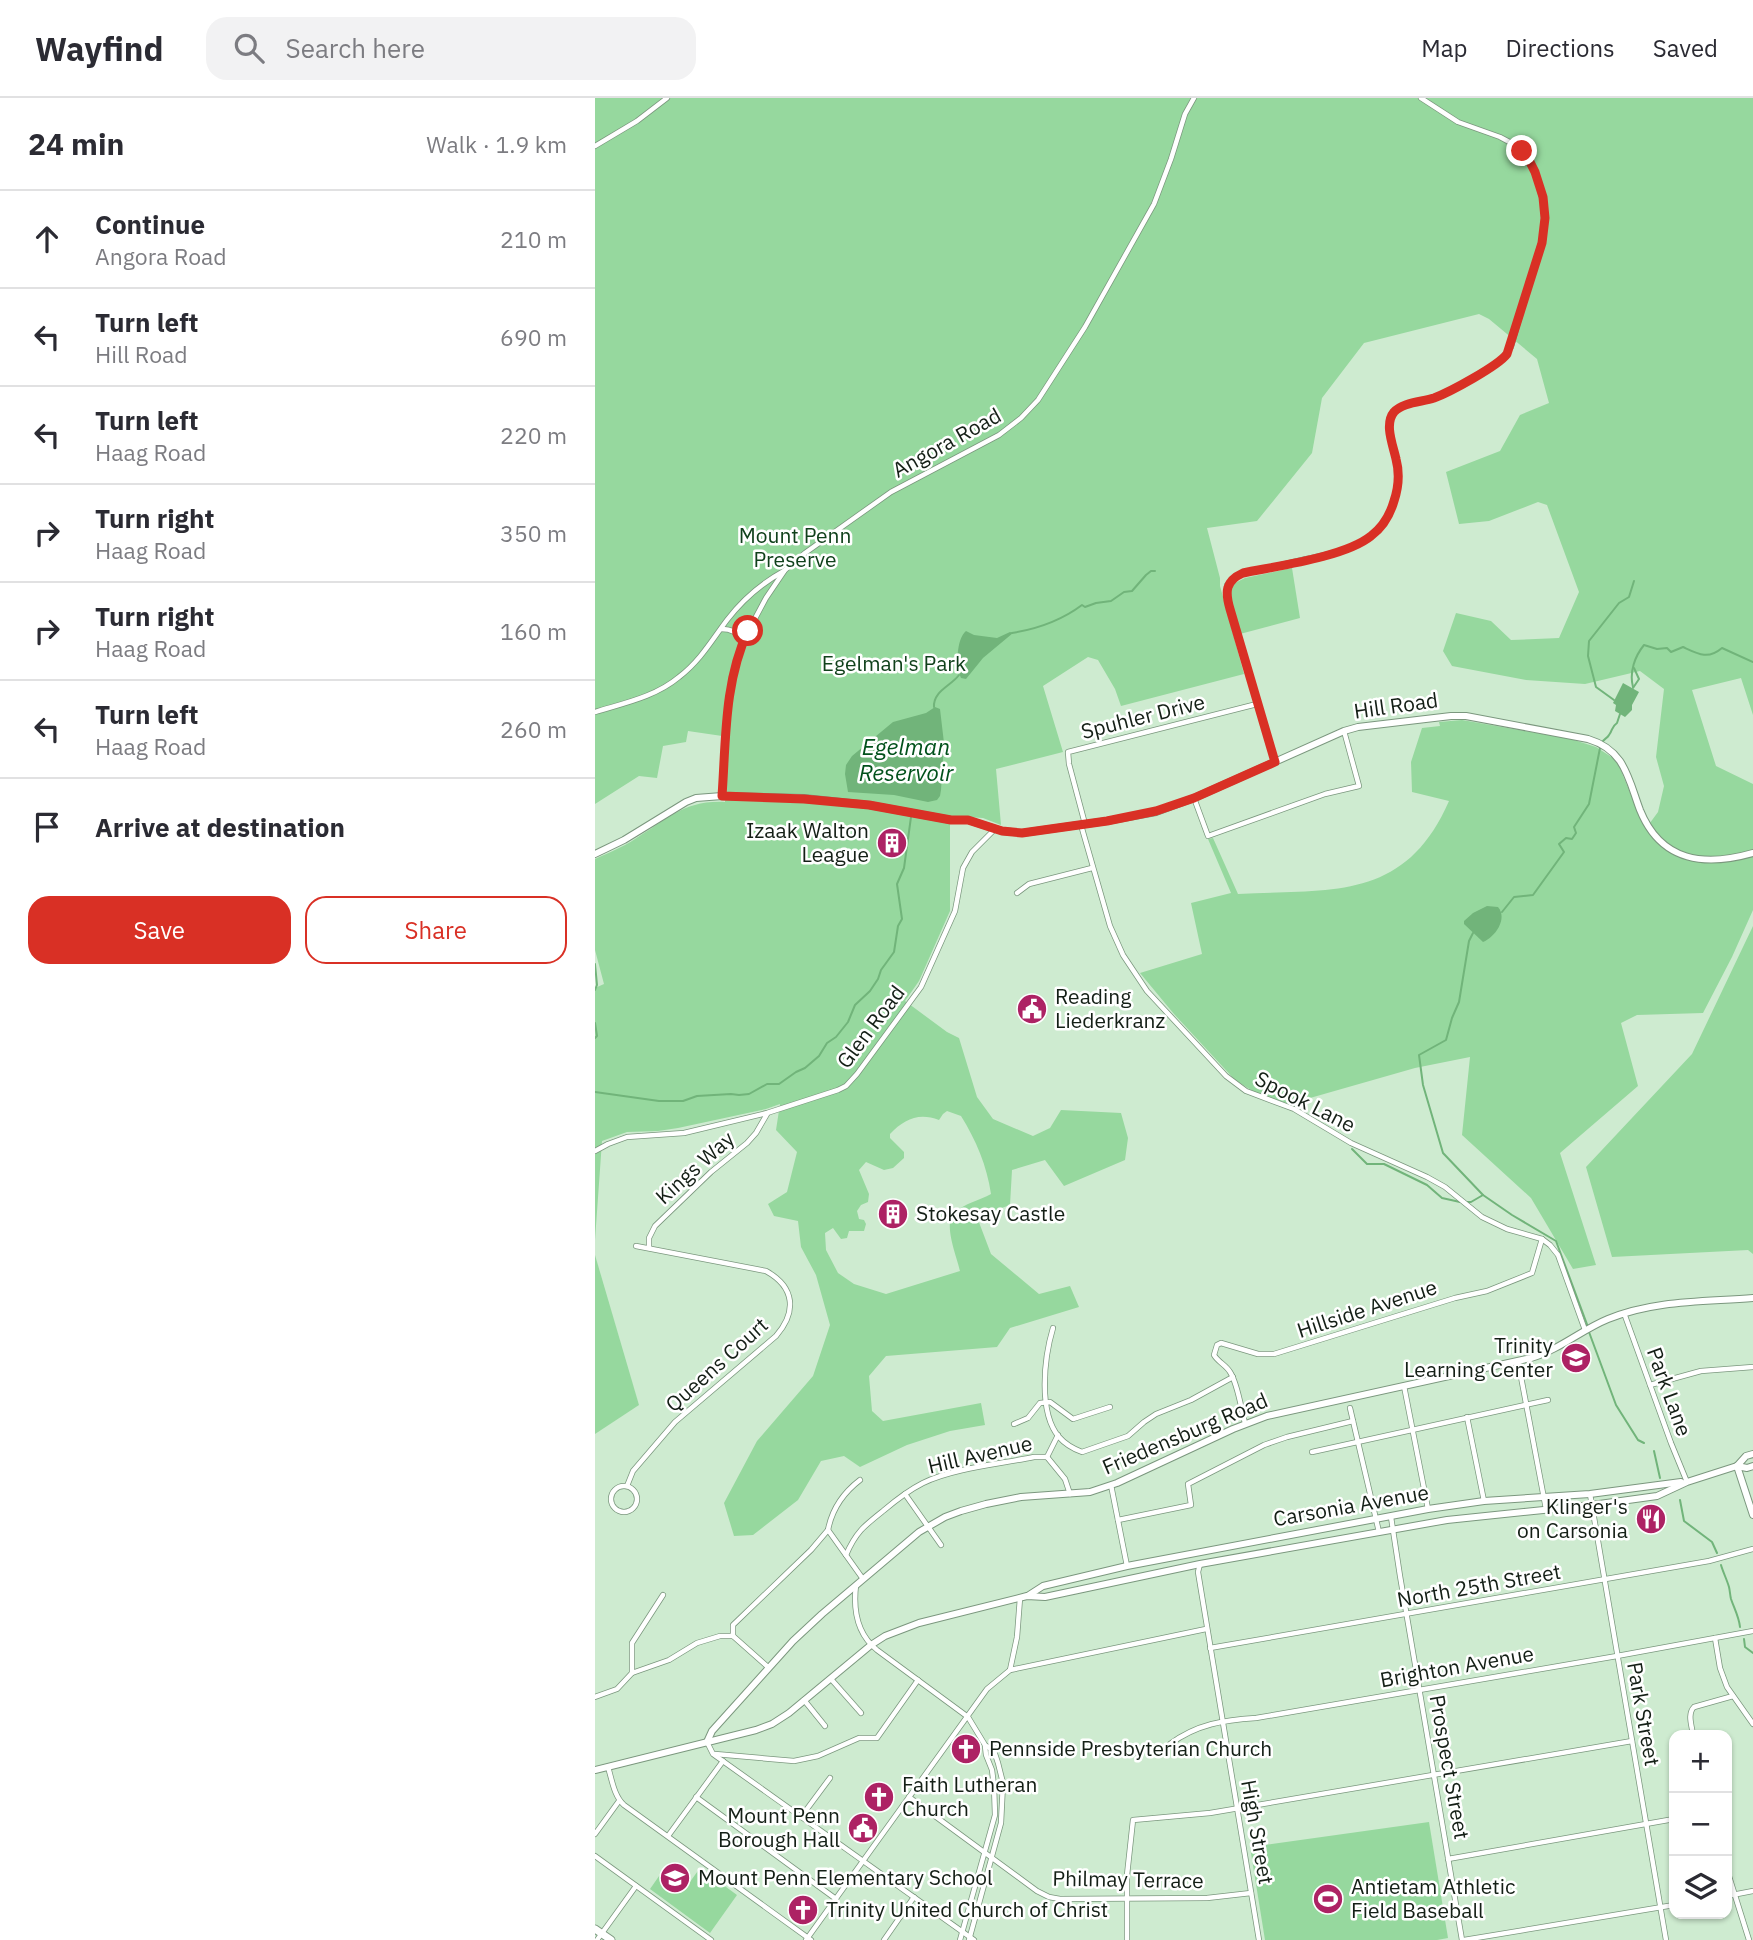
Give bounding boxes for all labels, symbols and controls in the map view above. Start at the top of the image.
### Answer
search box [206,17,696,80]
text: Wayfind [35,27,164,70]
icon: search [230,29,268,67]
text: Search here [286,31,425,65]
text: Map [1421,32,1467,64]
text: Directions [1505,32,1615,64]
text: Saved [1653,32,1718,64]
text: 24 min [28,124,124,163]
text: Walk · 1.9 km [426,129,567,159]
route end [1506,135,1537,166]
text: Continue [95,207,205,241]
icon: ahead [28,220,66,258]
text: 210 m [500,224,567,254]
text: Angora Road [95,241,227,271]
text: Turn left [95,305,198,339]
icon: left [28,318,66,356]
text: 690 m [500,322,567,352]
text: Hill Road [95,339,188,369]
street label: Angora Road [887,401,1006,484]
text: Turn left [95,403,198,437]
icon: left [28,416,66,454]
text: 220 m [500,420,567,450]
text: Haag Road [95,437,206,467]
text: Turn right [95,501,214,535]
icon: right [28,514,66,552]
text: 350 m [500,518,567,548]
park label: Mount Penn Preserve [739,521,851,573]
text: Haag Road [95,535,206,565]
text: Turn right [95,599,214,633]
icon: right [28,612,66,650]
route start [732,615,763,646]
text: 160 m [500,616,567,646]
text: Haag Road [95,633,206,663]
park label: Egelman's Park [822,649,966,677]
street label: Hill Road [1352,685,1440,725]
street label: Spuhler Drive [1078,687,1208,745]
text: Turn left [95,697,198,731]
icon: left [28,710,66,748]
text: 260 m [500,714,567,744]
text: Haag Road [95,731,206,761]
water label: Egelman Reservoir [859,731,954,787]
icon: arrive [28,808,66,846]
text: Arrive at destination [95,810,345,844]
place label: Izaak Walton League [746,816,869,868]
building icon: Izaak Walton League [875,826,909,860]
button: Save [28,896,291,964]
button: Share [305,896,567,964]
street label: Glen Road [830,979,911,1074]
place label: Reading Liederkranz [1055,982,1166,1034]
public building icon: Reading Liederkranz [1015,992,1049,1026]
street label: Spook Lane [1250,1064,1360,1138]
street label: Kings Way [649,1124,740,1210]
building icon: Stokesay Castle [876,1197,910,1231]
place label: Stokesay Castle [916,1199,1065,1227]
street label: Hillside Avenue [1293,1272,1440,1344]
street label: Queens Court [659,1311,774,1418]
place label: Trinity Learning Center [1404,1331,1554,1383]
school or university icon: Trinity Learning Center [1559,1341,1593,1375]
street label: Park Lane [1641,1343,1699,1440]
street label: Friedensburg Road [1098,1386,1272,1481]
street label: Hill Avenue [925,1428,1035,1480]
street label: Carsonia Avenue [1271,1478,1431,1532]
place label: Klinger's on Carsonia [1517,1492,1628,1544]
restaurant icon: Klinger's on Carsonia [1634,1502,1668,1536]
street label: North 25th Street [1395,1557,1563,1613]
street label: Brighton Avenue [1378,1639,1536,1693]
street label: Park Street [1621,1660,1667,1768]
street label: Prospect Street [1423,1692,1476,1841]
map controls [1669,1730,1732,1919]
button: + [1669,1730,1732,1793]
church icon: Pennside Presbyterian Church [949,1732,983,1766]
place label: Pennside Presbyterian Church [989,1734,1272,1762]
place label: Faith Lutheran Church [902,1770,1037,1822]
street label: High Street [1235,1777,1281,1886]
church icon: Faith Lutheran Church [862,1780,896,1814]
button: − [1669,1793,1732,1856]
place label: Mount Penn Borough Hall [718,1801,840,1853]
public building icon: Mount Penn Borough Hall [846,1811,880,1845]
button: layers [1669,1856,1732,1919]
school or university icon: Mount Penn Elementary School [658,1861,692,1895]
place label: Mount Penn Elementary School [698,1863,993,1891]
street label: Philmay Terrace [1052,1864,1204,1894]
place label: Antietam Athletic Field Baseball [1351,1872,1516,1924]
sports icon: Antietam Athletic Field Baseball [1311,1882,1345,1916]
church icon: Trinity United Church of Christ [786,1893,820,1927]
place label: Trinity United Church of Christ [826,1895,1108,1923]

